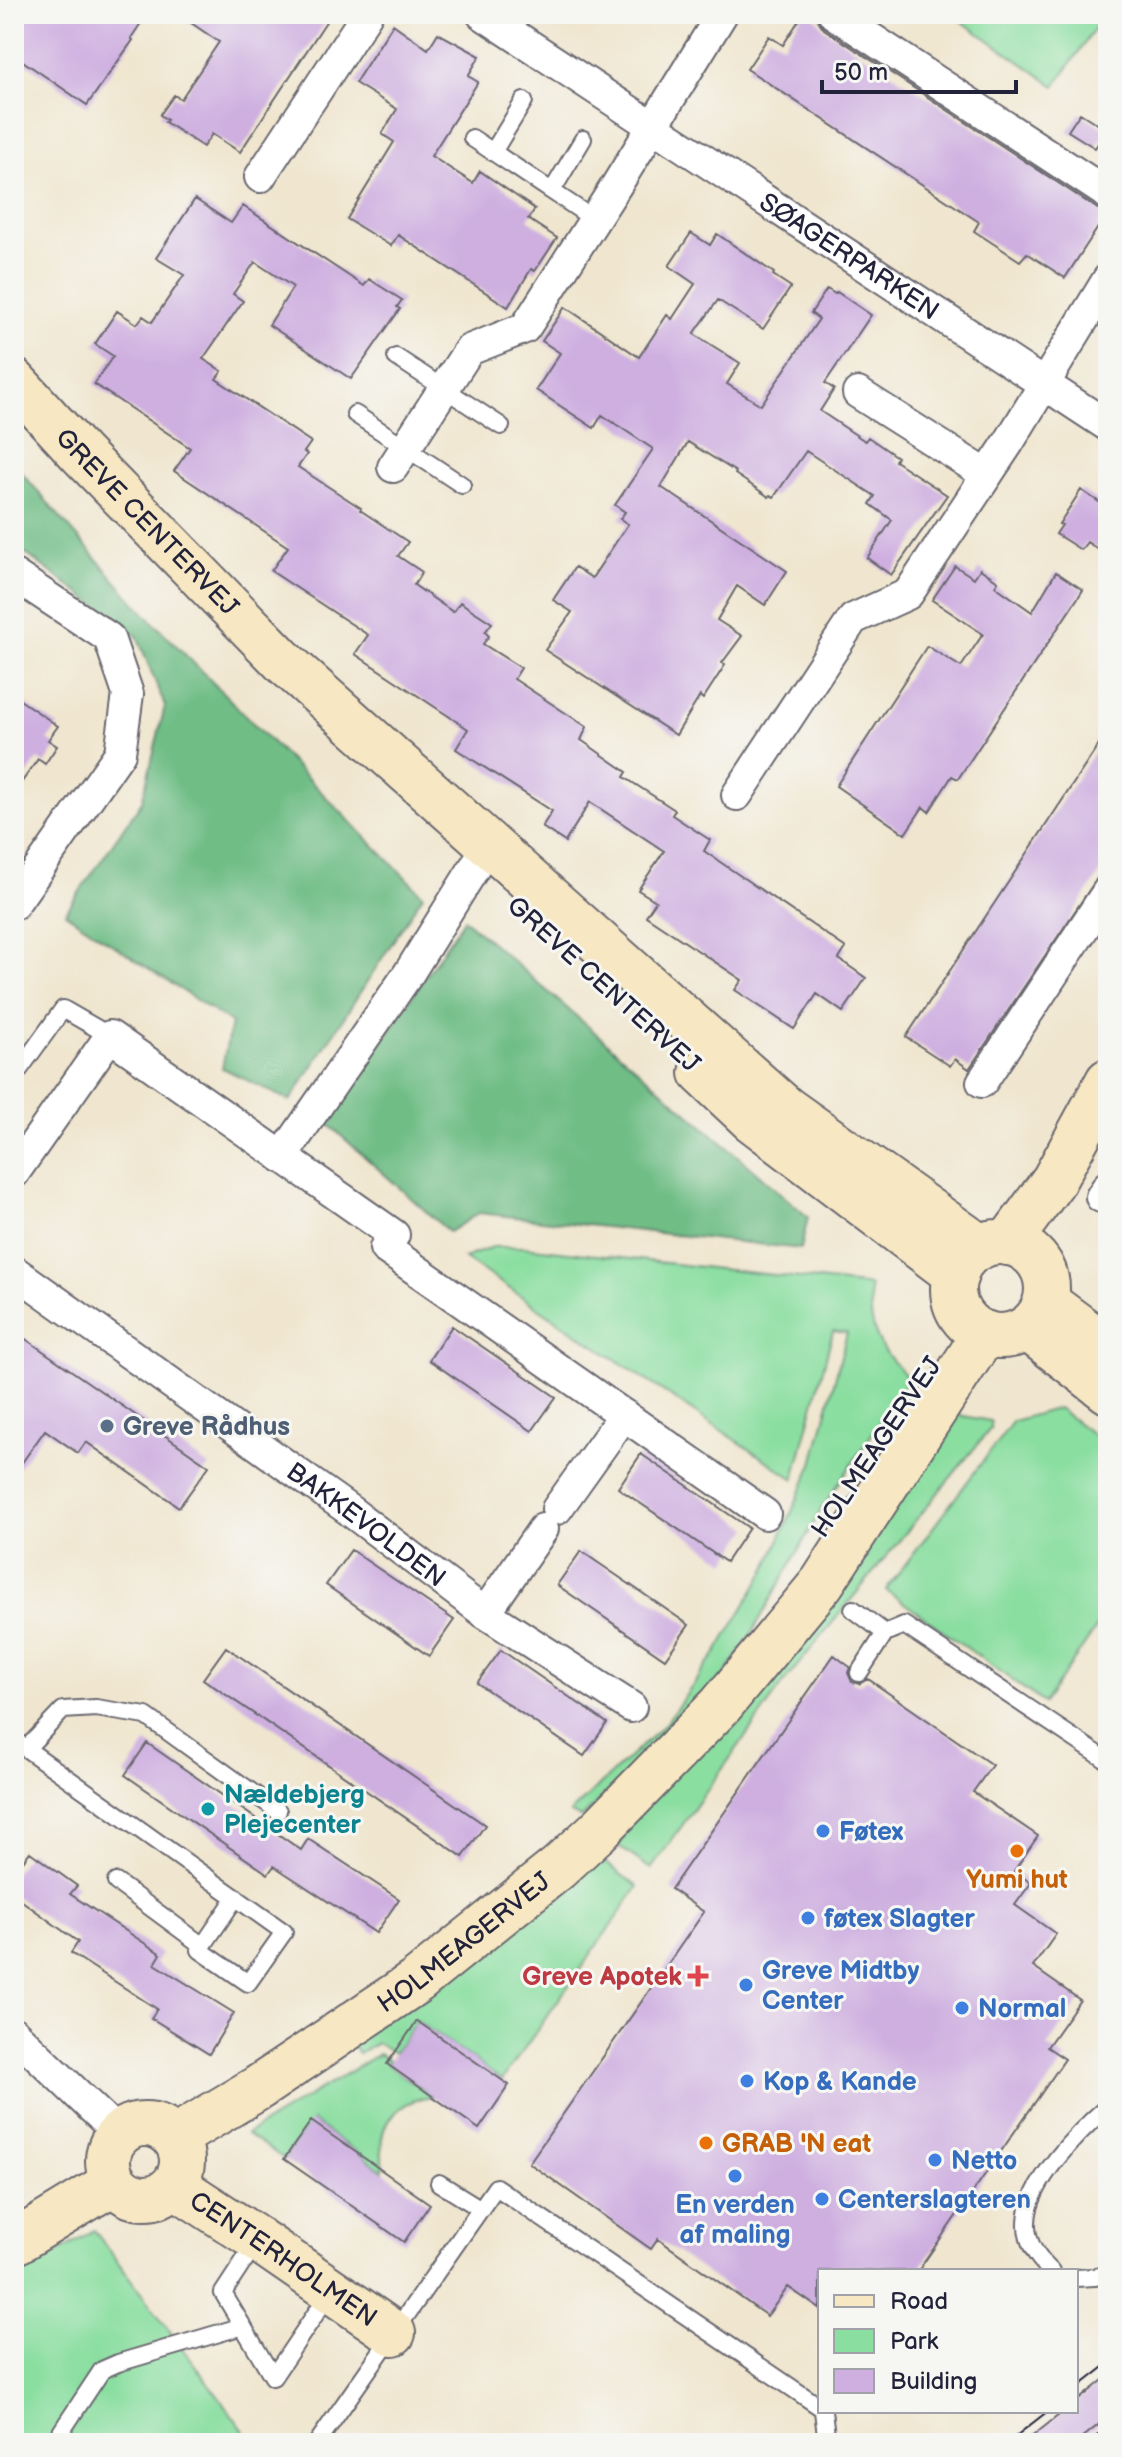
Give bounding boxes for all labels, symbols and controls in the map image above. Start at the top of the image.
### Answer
scale bar [822,44,1016,94]
text: 50 m [834,58,888,87]
street label: SØAGERPARKEN [753,187,944,327]
street label: GREVE CENTERVEJ [48,423,244,623]
street label: GREVE CENTERVEJ [500,890,706,1080]
street label: HOLMEAGERVEJ [806,1352,949,1544]
place label: Greve Rådhus [123,1412,290,1443]
marker: Greve Rådhus [98,1417,116,1435]
street label: BAKKEVOLDEN [280,1456,451,1595]
place label: Nældebjerg Plejecenter [224,1780,365,1841]
marker: Nældebjerg Plejecenter [199,1800,217,1818]
place label: Føtex [839,1817,904,1848]
marker: Føtex [814,1822,832,1840]
marker: Yumi hut [1008,1842,1026,1860]
place label: Yumi hut [966,1865,1068,1896]
street label: HOLMEAGERVEJ [372,1866,557,2020]
place label: føtex Slagter [824,1904,975,1935]
marker: føtex Slagter [799,1909,817,1927]
place label: Greve Midtby Center [762,1956,920,2017]
place label: Greve Apotek [522,1962,682,1993]
marker: Greve Apotek [689,1967,707,1985]
marker: Greve Midtby Center [737,1976,755,1994]
place label: Normal [978,1994,1066,2025]
marker: Normal [953,1999,971,2017]
place label: Kop & Kande [763,2067,917,2098]
marker: Kop & Kande [738,2072,756,2090]
place label: GRAB 'N eat [722,2129,871,2160]
marker: GRAB 'N eat [697,2134,715,2152]
place label: Netto [951,2146,1017,2177]
marker: Netto [926,2151,944,2169]
marker: En verden af maling [726,2167,744,2185]
street label: CENTERHOLMEN [183,2185,382,2334]
place label: Centerslagteren [838,2185,1031,2216]
place label: En verden af maling [675,2190,795,2251]
marker: Centerslagteren [813,2190,831,2208]
legend [818,2269,1078,2413]
text: Road [890,2287,948,2316]
text: Park [890,2327,938,2356]
text: Building [890,2367,977,2396]

